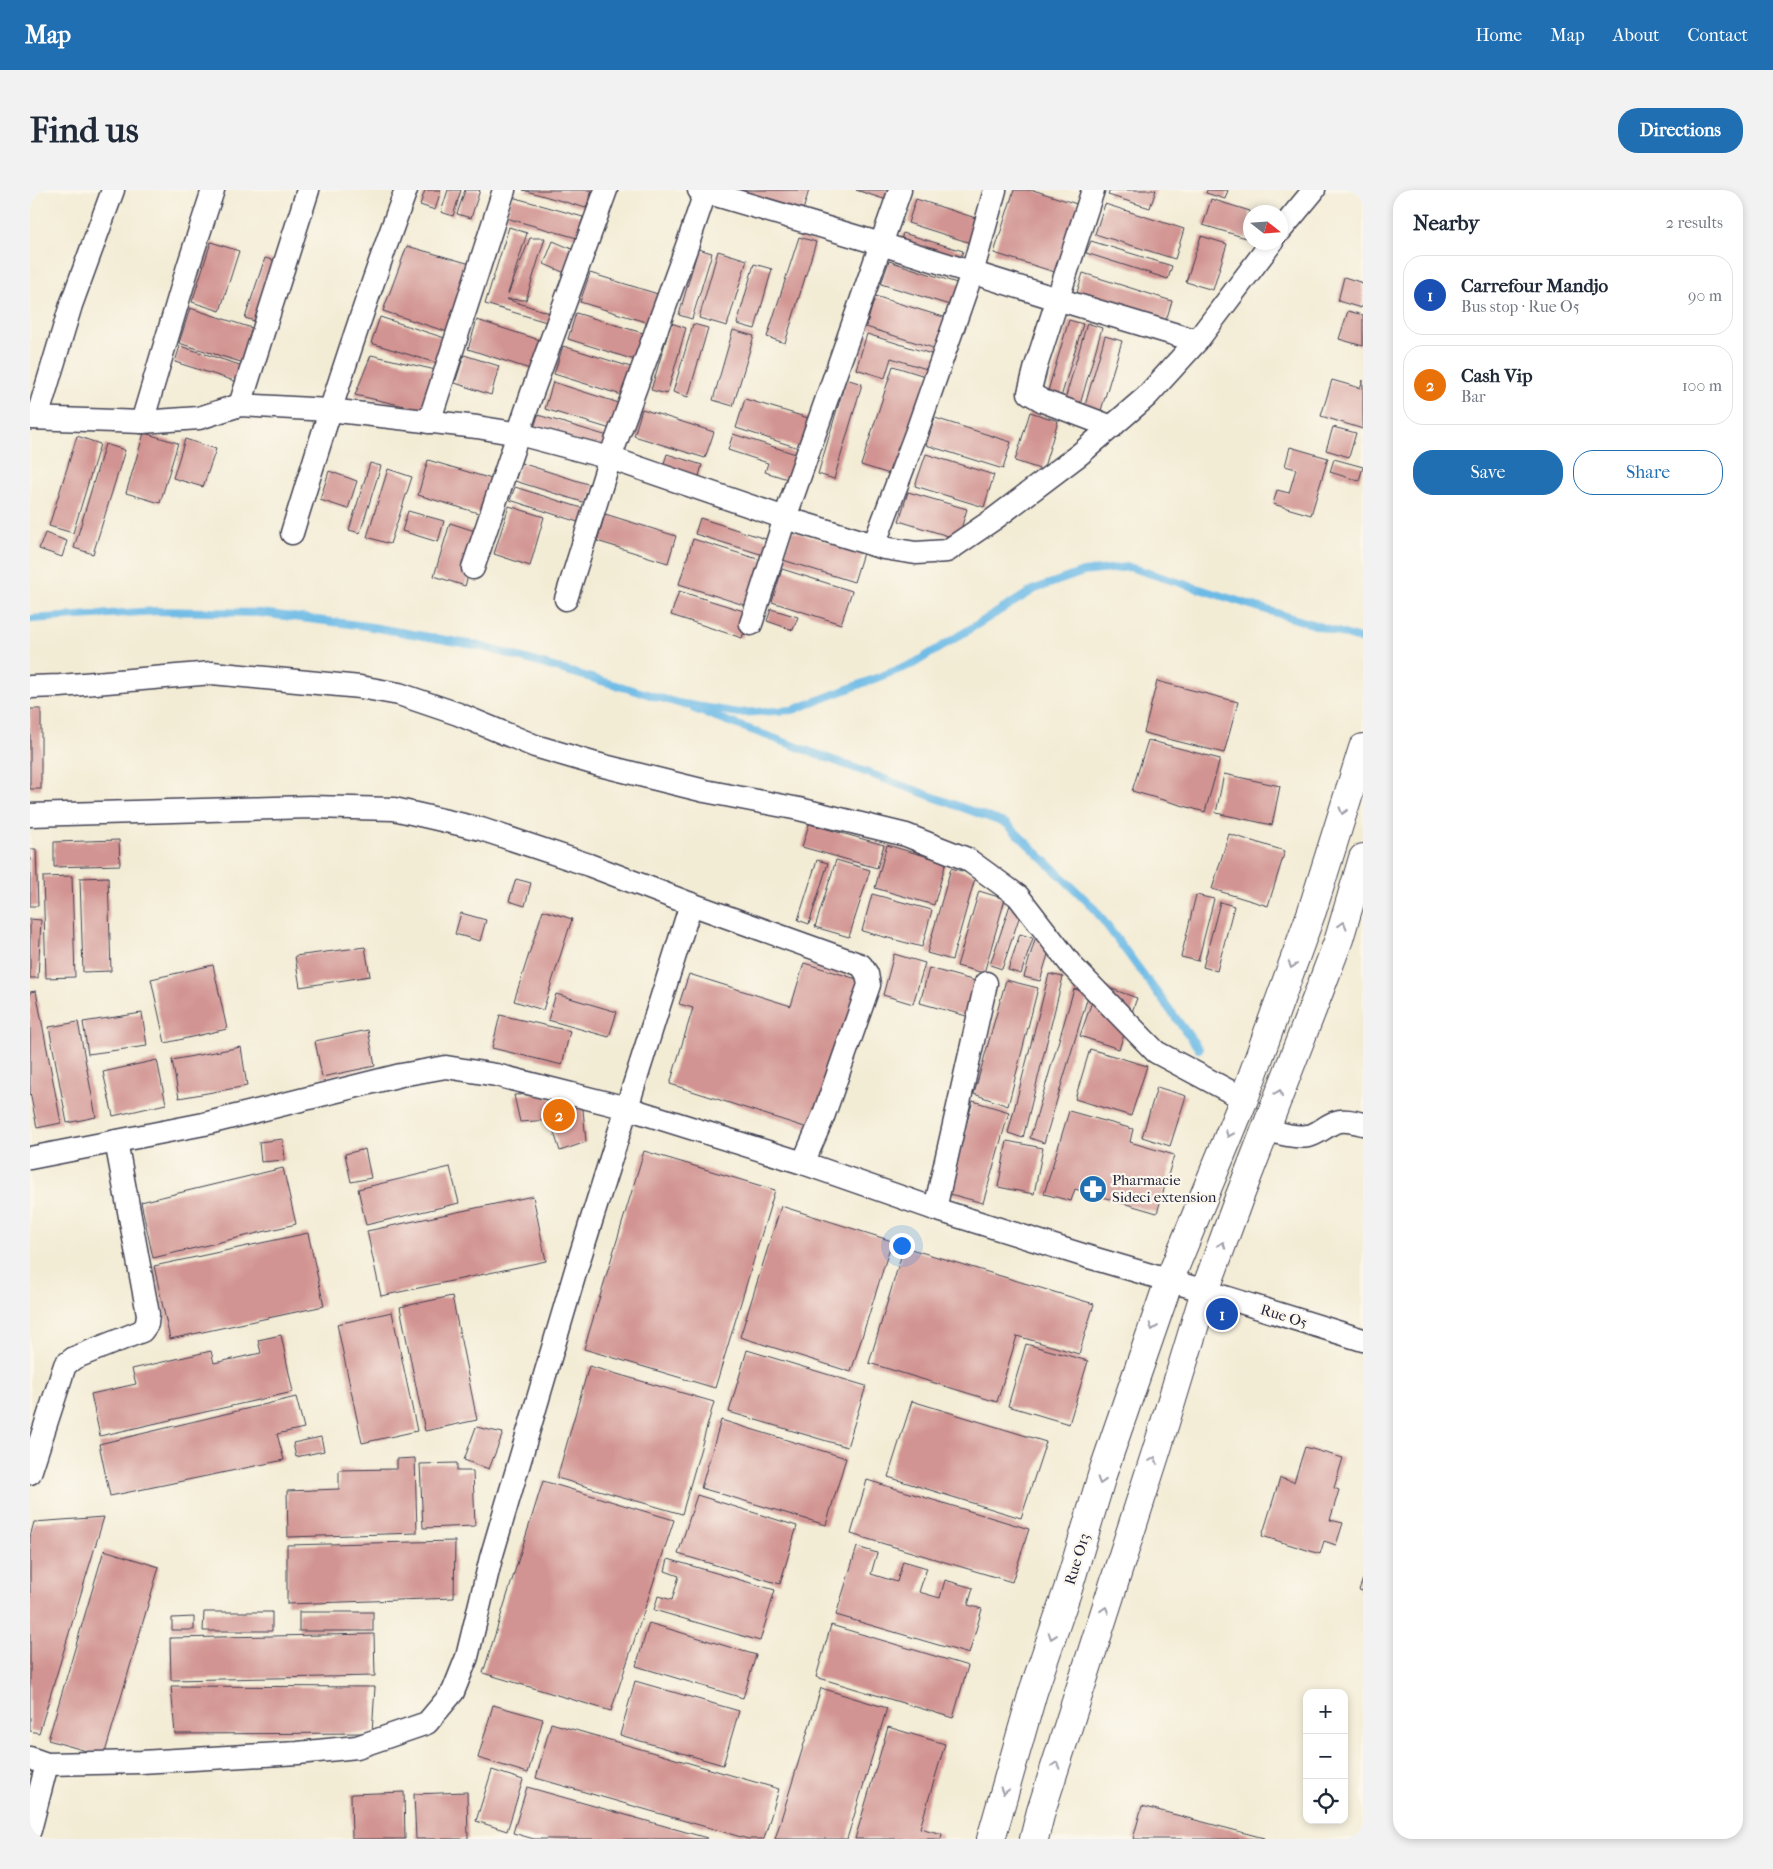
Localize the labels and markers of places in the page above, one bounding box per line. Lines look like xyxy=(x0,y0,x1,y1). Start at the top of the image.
pin: 2 xyxy=(543,1096,575,1134)
place label: Pharmacie Sideci extension xyxy=(1112,1171,1217,1206)
pharmacy icon: Pharmacie Sideci extension xyxy=(1078,1174,1108,1204)
pin: 1 xyxy=(1206,1295,1238,1333)

